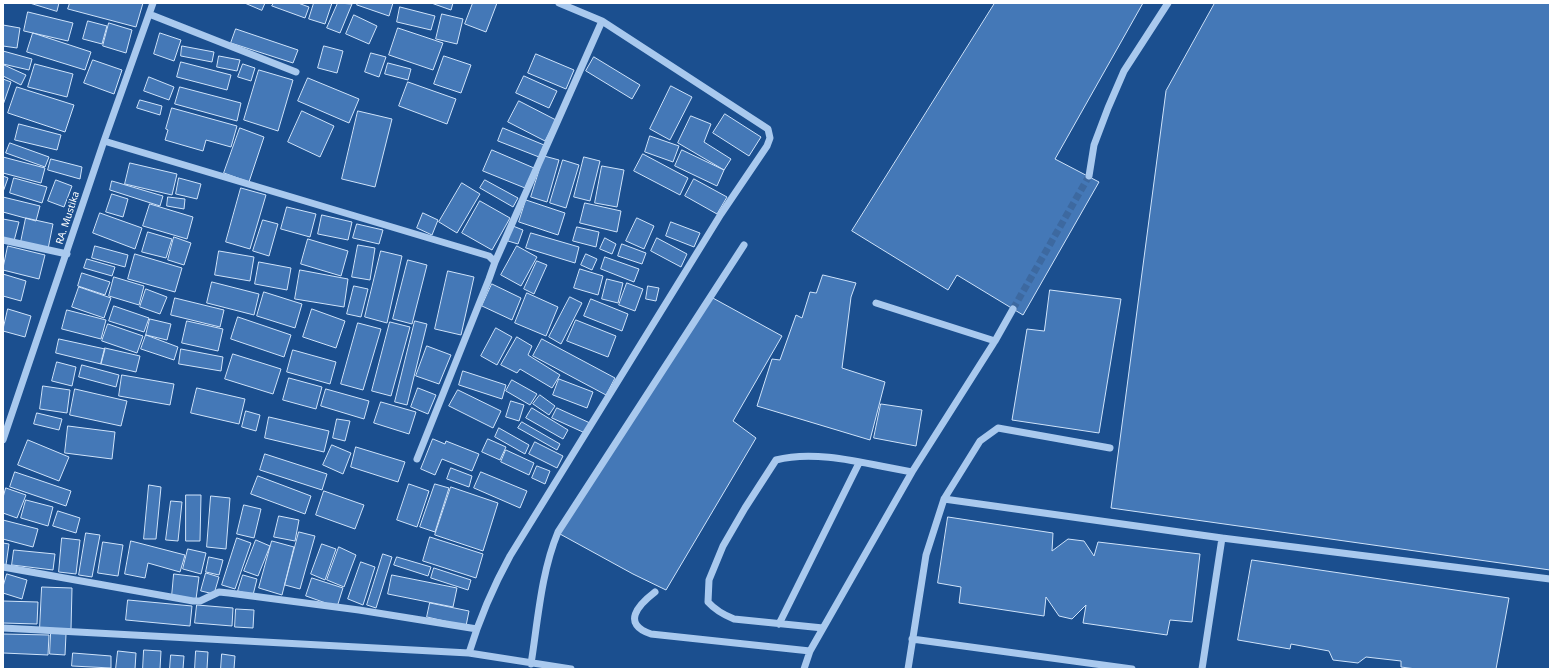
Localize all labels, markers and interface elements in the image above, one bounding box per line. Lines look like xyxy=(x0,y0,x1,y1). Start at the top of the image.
street label: RA. Mustika xyxy=(54,190,82,246)

